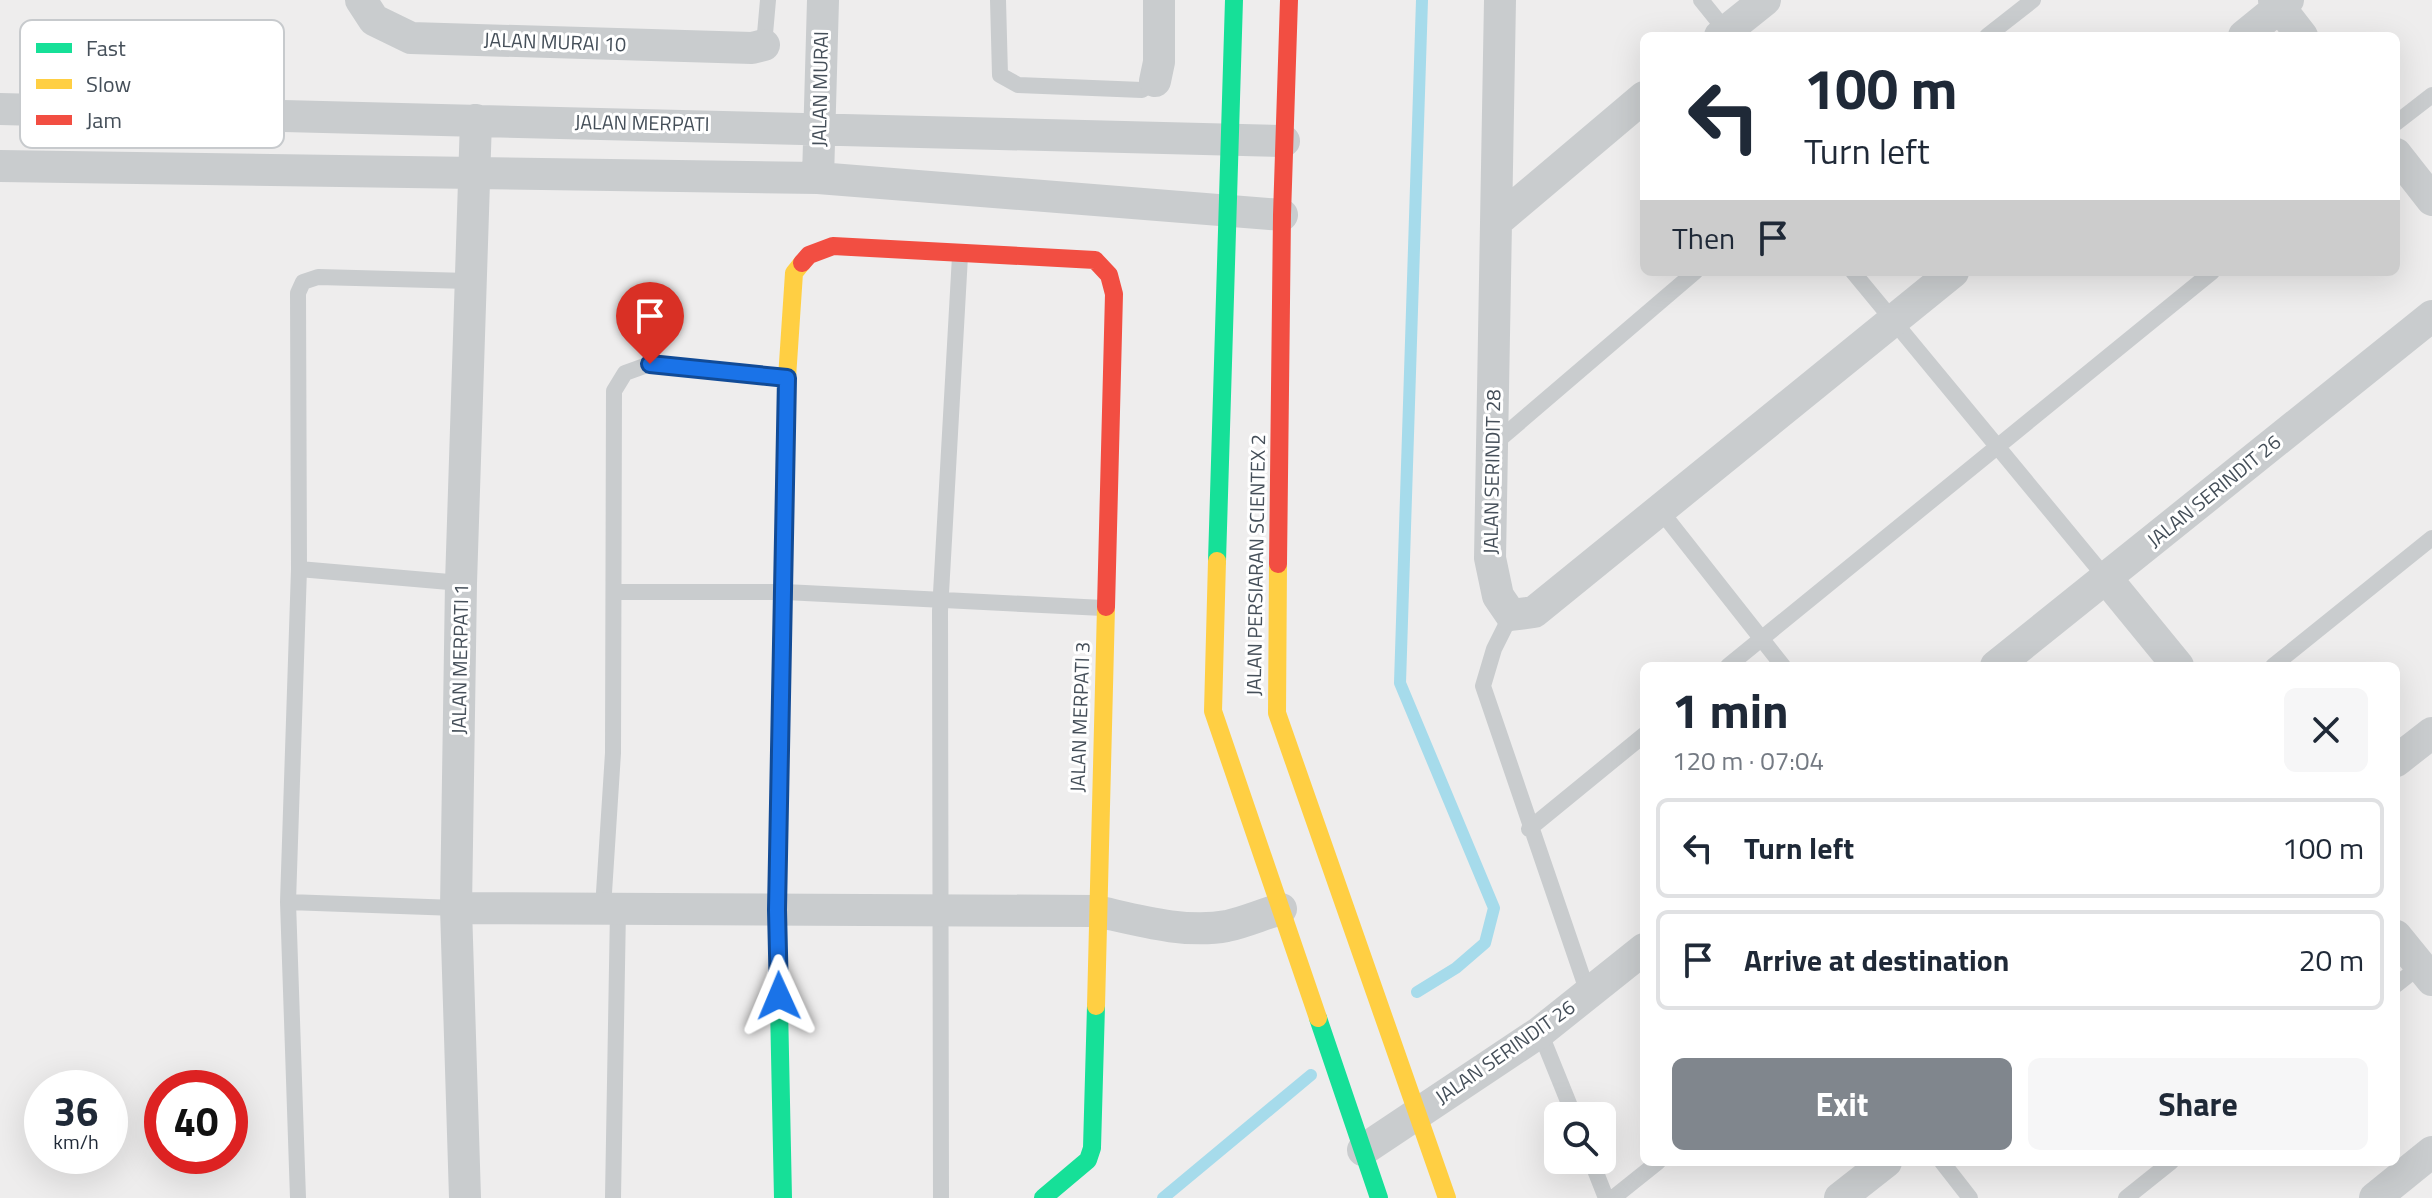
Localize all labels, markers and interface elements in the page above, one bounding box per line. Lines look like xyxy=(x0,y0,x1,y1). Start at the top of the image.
legend xyxy=(20,20,284,148)
street label: JALAN MURAI 10 xyxy=(483,24,627,59)
text: Fast xyxy=(86,31,126,65)
street label: JALAN MURAI xyxy=(803,31,836,147)
text: 100 m xyxy=(1804,46,1957,131)
icon: left xyxy=(1672,64,1776,168)
text: Slow xyxy=(86,67,132,101)
text: Jam xyxy=(86,103,122,137)
street label: JALAN MERPATI xyxy=(574,106,710,139)
text: Turn left xyxy=(1804,123,1930,178)
text: Then xyxy=(1672,215,1735,261)
icon: arrive xyxy=(1751,216,1795,260)
pin xyxy=(616,282,684,364)
icon: arrive xyxy=(628,294,672,338)
street label: JALAN SERINDIT 28 xyxy=(1475,389,1508,555)
street label: JALAN SERINDIT 26 xyxy=(2140,427,2288,555)
street label: JALAN PERSIARAN SCIENTEX 2 xyxy=(1238,434,1273,696)
street label: JALAN MERPATI 1 xyxy=(443,583,476,735)
street label: JALAN MERPATI 3 xyxy=(1061,641,1098,793)
text: 1 min xyxy=(1672,674,1789,747)
button: close xyxy=(2284,688,2368,772)
text: 120 m · 07:04 xyxy=(1672,741,1824,780)
text: Turn left xyxy=(1744,825,1854,871)
text: 100 m xyxy=(2282,825,2364,871)
icon: left xyxy=(1676,826,1720,870)
text: Arrive at destination xyxy=(1744,937,2009,983)
text: 20 m xyxy=(2299,937,2364,983)
icon: arrive xyxy=(1676,938,1720,982)
position arrow xyxy=(737,954,821,1038)
street label: JALAN SERINDIT 26 xyxy=(1428,992,1581,1112)
button: Exit xyxy=(1672,1058,2012,1150)
button: Share xyxy=(2028,1058,2368,1150)
speed limit sign: 40 xyxy=(144,1070,248,1174)
text: 36 xyxy=(54,1081,98,1142)
map controls xyxy=(1544,1102,1616,1174)
button: search xyxy=(1544,1102,1616,1174)
text: km/h xyxy=(53,1126,99,1157)

